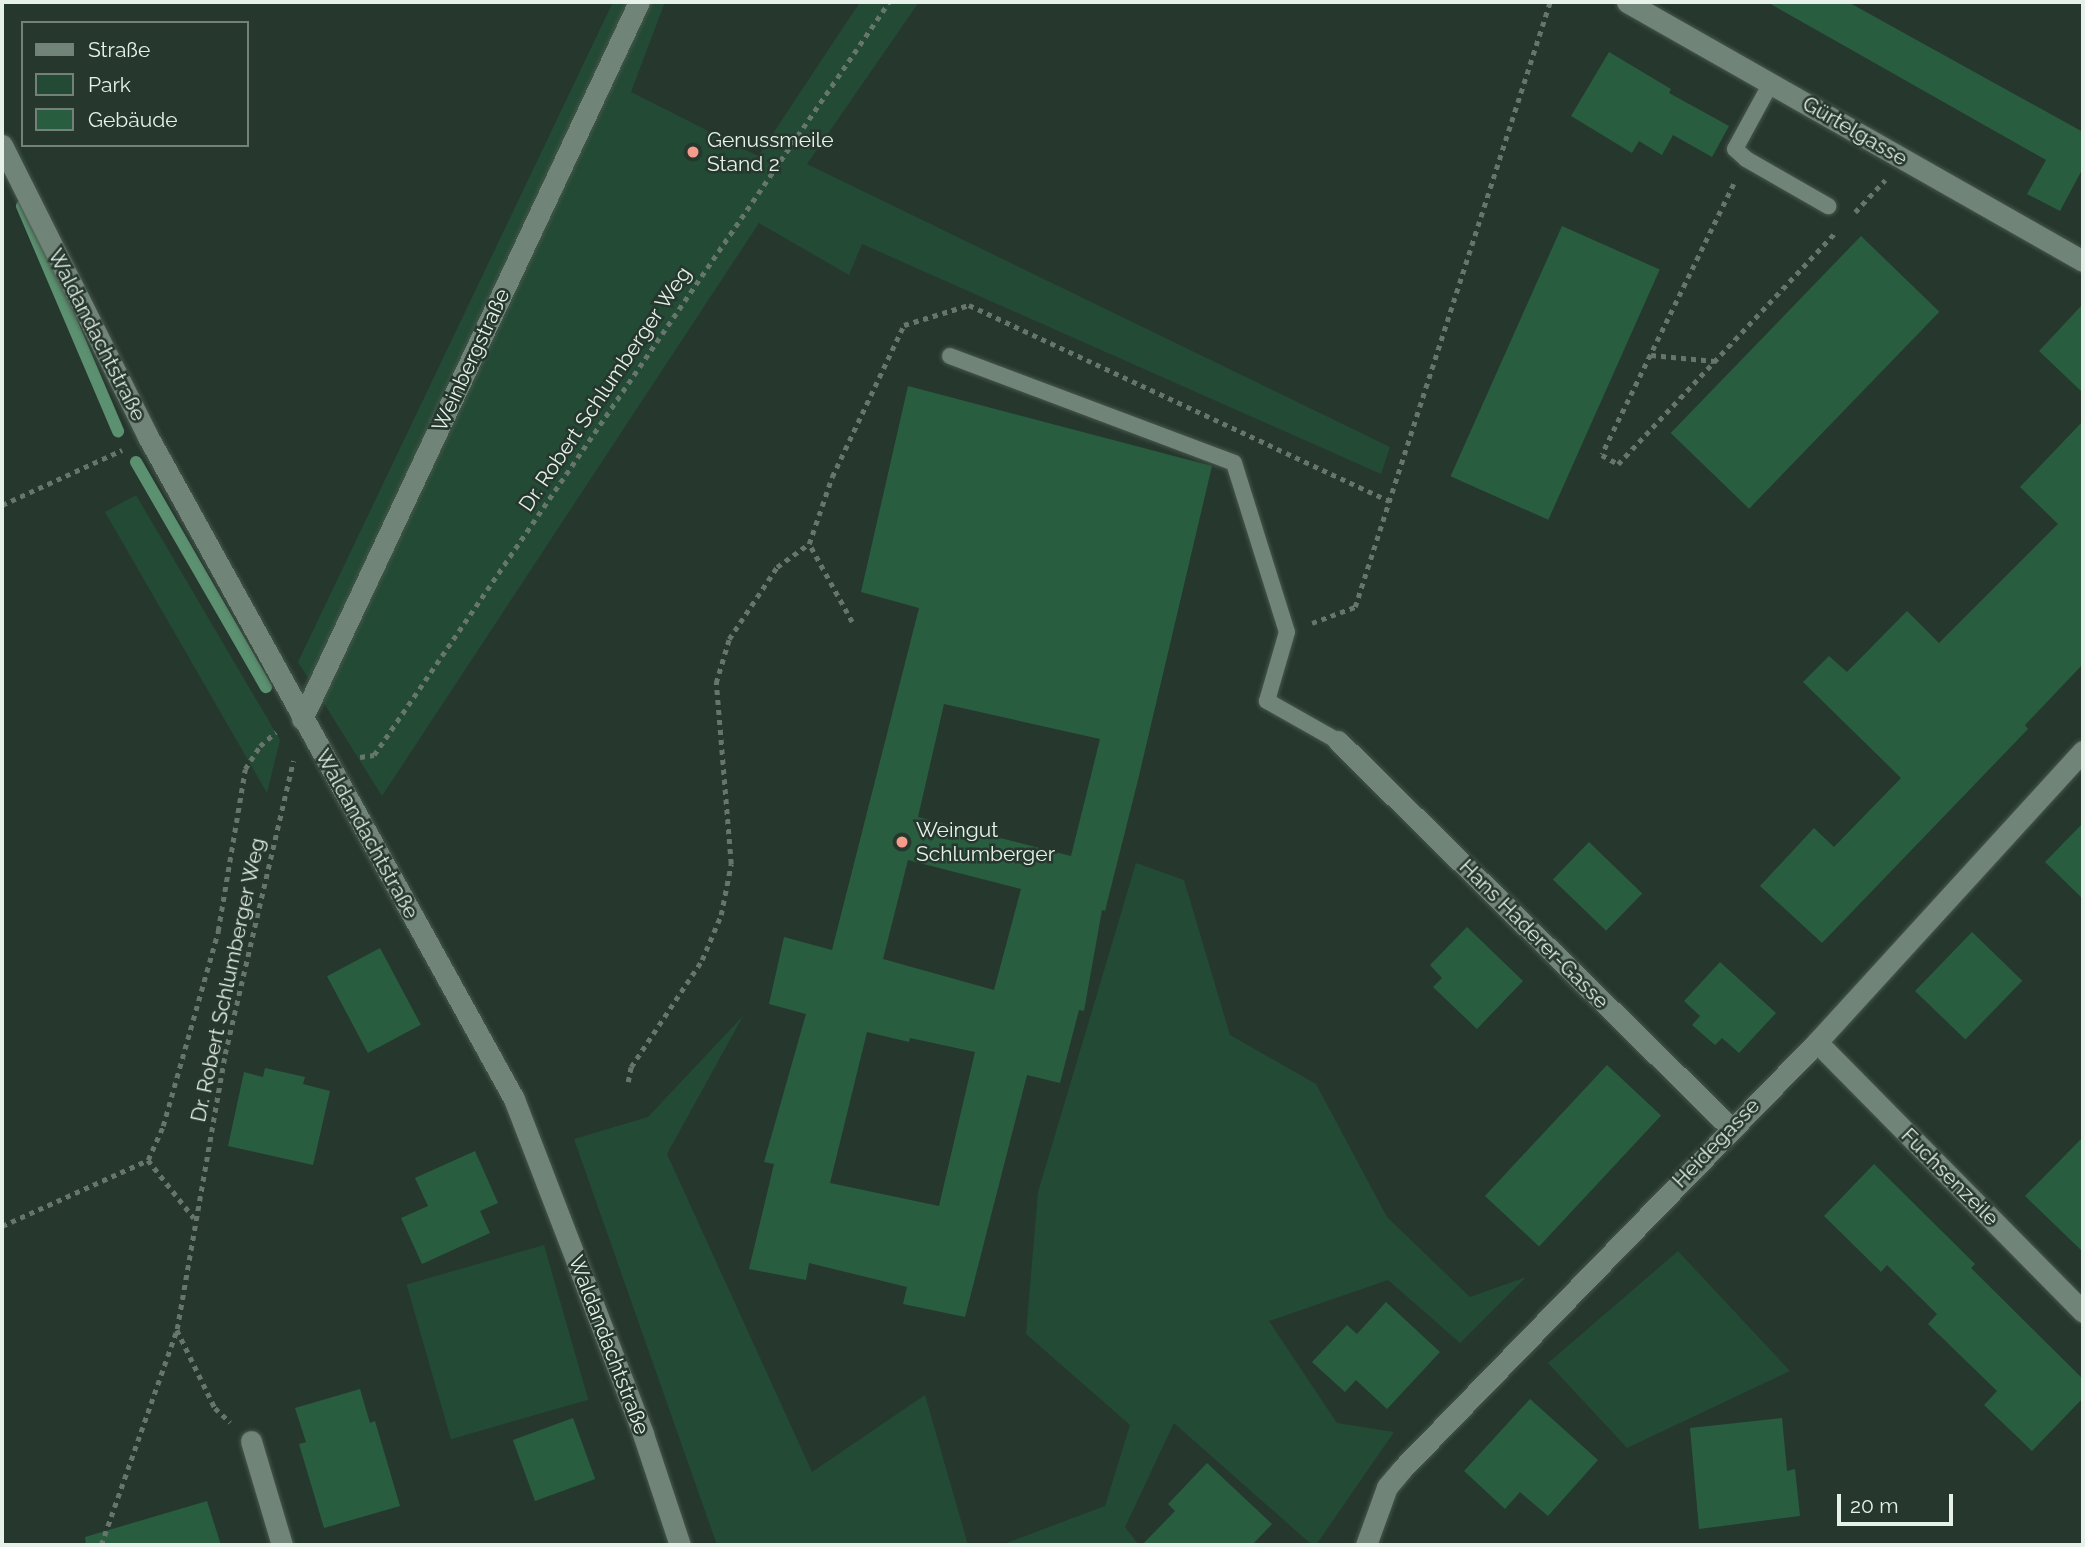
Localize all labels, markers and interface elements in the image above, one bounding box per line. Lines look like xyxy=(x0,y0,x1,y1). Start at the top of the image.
legend xyxy=(21,21,248,147)
text: Straße xyxy=(88,37,150,62)
text: Park xyxy=(88,72,131,97)
street label: Gürtelgasse xyxy=(1798,91,1912,171)
text: Gebäude xyxy=(88,107,178,132)
place label: Genussmeile Stand 2 xyxy=(707,127,834,177)
marker: Genussmeile Stand 2 xyxy=(685,144,701,160)
street label: Waldandachtstraße xyxy=(43,245,151,425)
street label: Dr. Robert Schlumberger Weg xyxy=(513,261,697,517)
street label: Weinbergstraße xyxy=(427,284,515,436)
street label: Waldandachtstraße xyxy=(310,745,424,923)
place label: Weingut Schlumberger xyxy=(916,817,1055,867)
marker: Weingut Schlumberger xyxy=(894,834,910,850)
street label: Dr. Robert Schlumberger Weg xyxy=(185,835,271,1125)
street label: Hans Haderer-Gasse xyxy=(1454,854,1614,1014)
street label: Heidegasse xyxy=(1667,1093,1765,1193)
street label: Fuchsenzeile xyxy=(1896,1123,2004,1231)
street label: Waldandachtstraße xyxy=(563,1252,655,1438)
scale bar xyxy=(1840,1480,1955,1524)
text: 20 m xyxy=(1850,1493,1898,1518)

